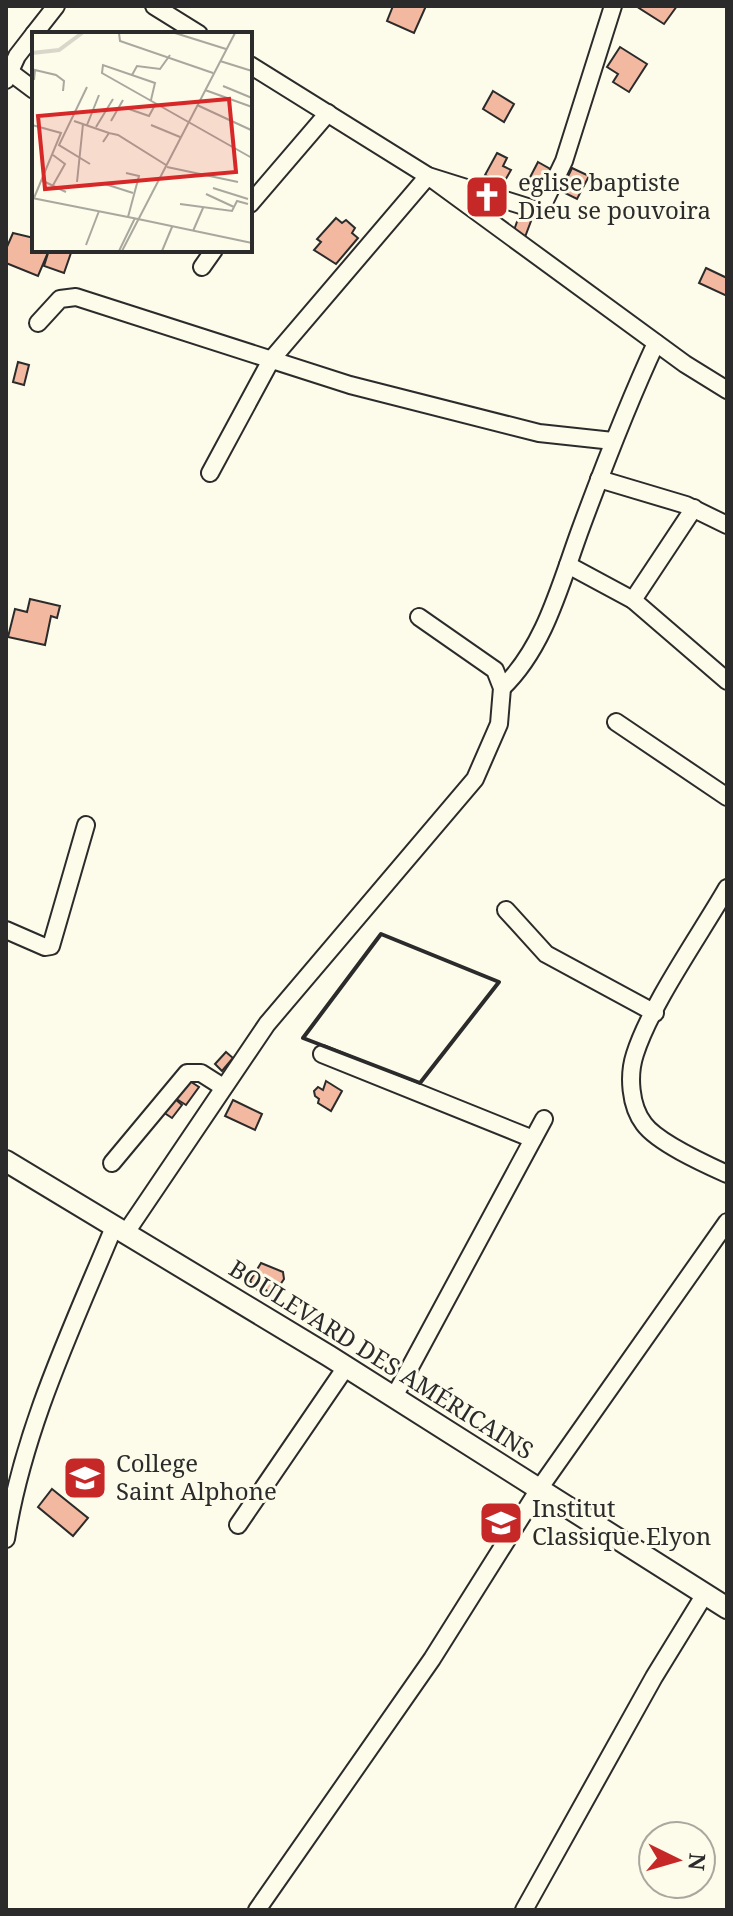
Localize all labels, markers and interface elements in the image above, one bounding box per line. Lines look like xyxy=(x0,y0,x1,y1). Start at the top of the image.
inset map xyxy=(32,32,252,252)
place label: eglise baptiste Dieu se pouvoira xyxy=(518,165,711,226)
church icon: eglise baptiste Dieu se pouvoira xyxy=(463,173,511,221)
street label: BOULEVARD DES AMÉRICAINS xyxy=(223,1251,540,1466)
place label: College Saint Alphone xyxy=(116,1446,277,1507)
school or university icon: College Saint Alphone xyxy=(61,1454,109,1502)
place label: Institut Classique Elyon xyxy=(532,1491,711,1552)
school or university icon: Institut Classique Elyon xyxy=(477,1499,525,1547)
north arrow xyxy=(637,1820,717,1900)
text: N xyxy=(682,1852,714,1872)

